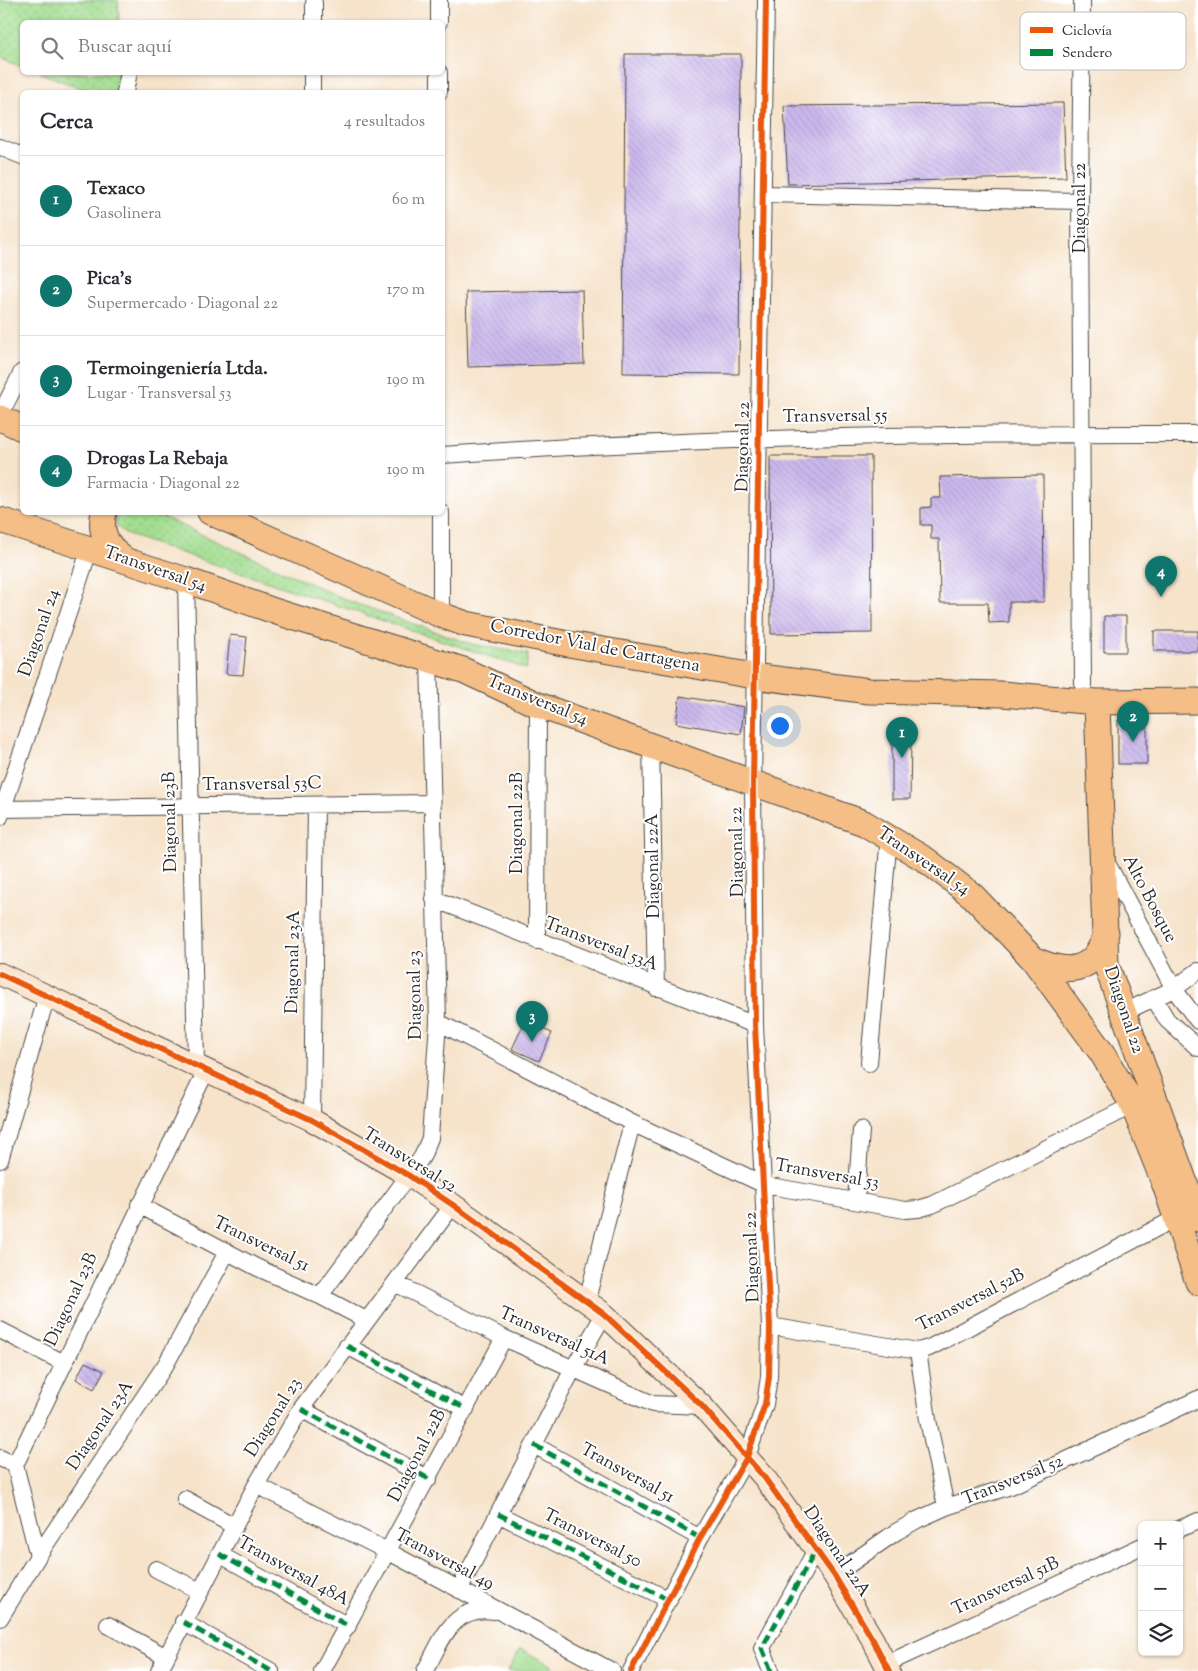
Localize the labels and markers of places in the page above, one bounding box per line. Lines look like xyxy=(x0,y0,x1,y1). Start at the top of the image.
pin: 4 xyxy=(1145,556,1177,597)
pin: 2 xyxy=(1117,701,1149,742)
pin: 1 xyxy=(886,717,918,758)
pin: 3 xyxy=(516,1001,548,1042)

